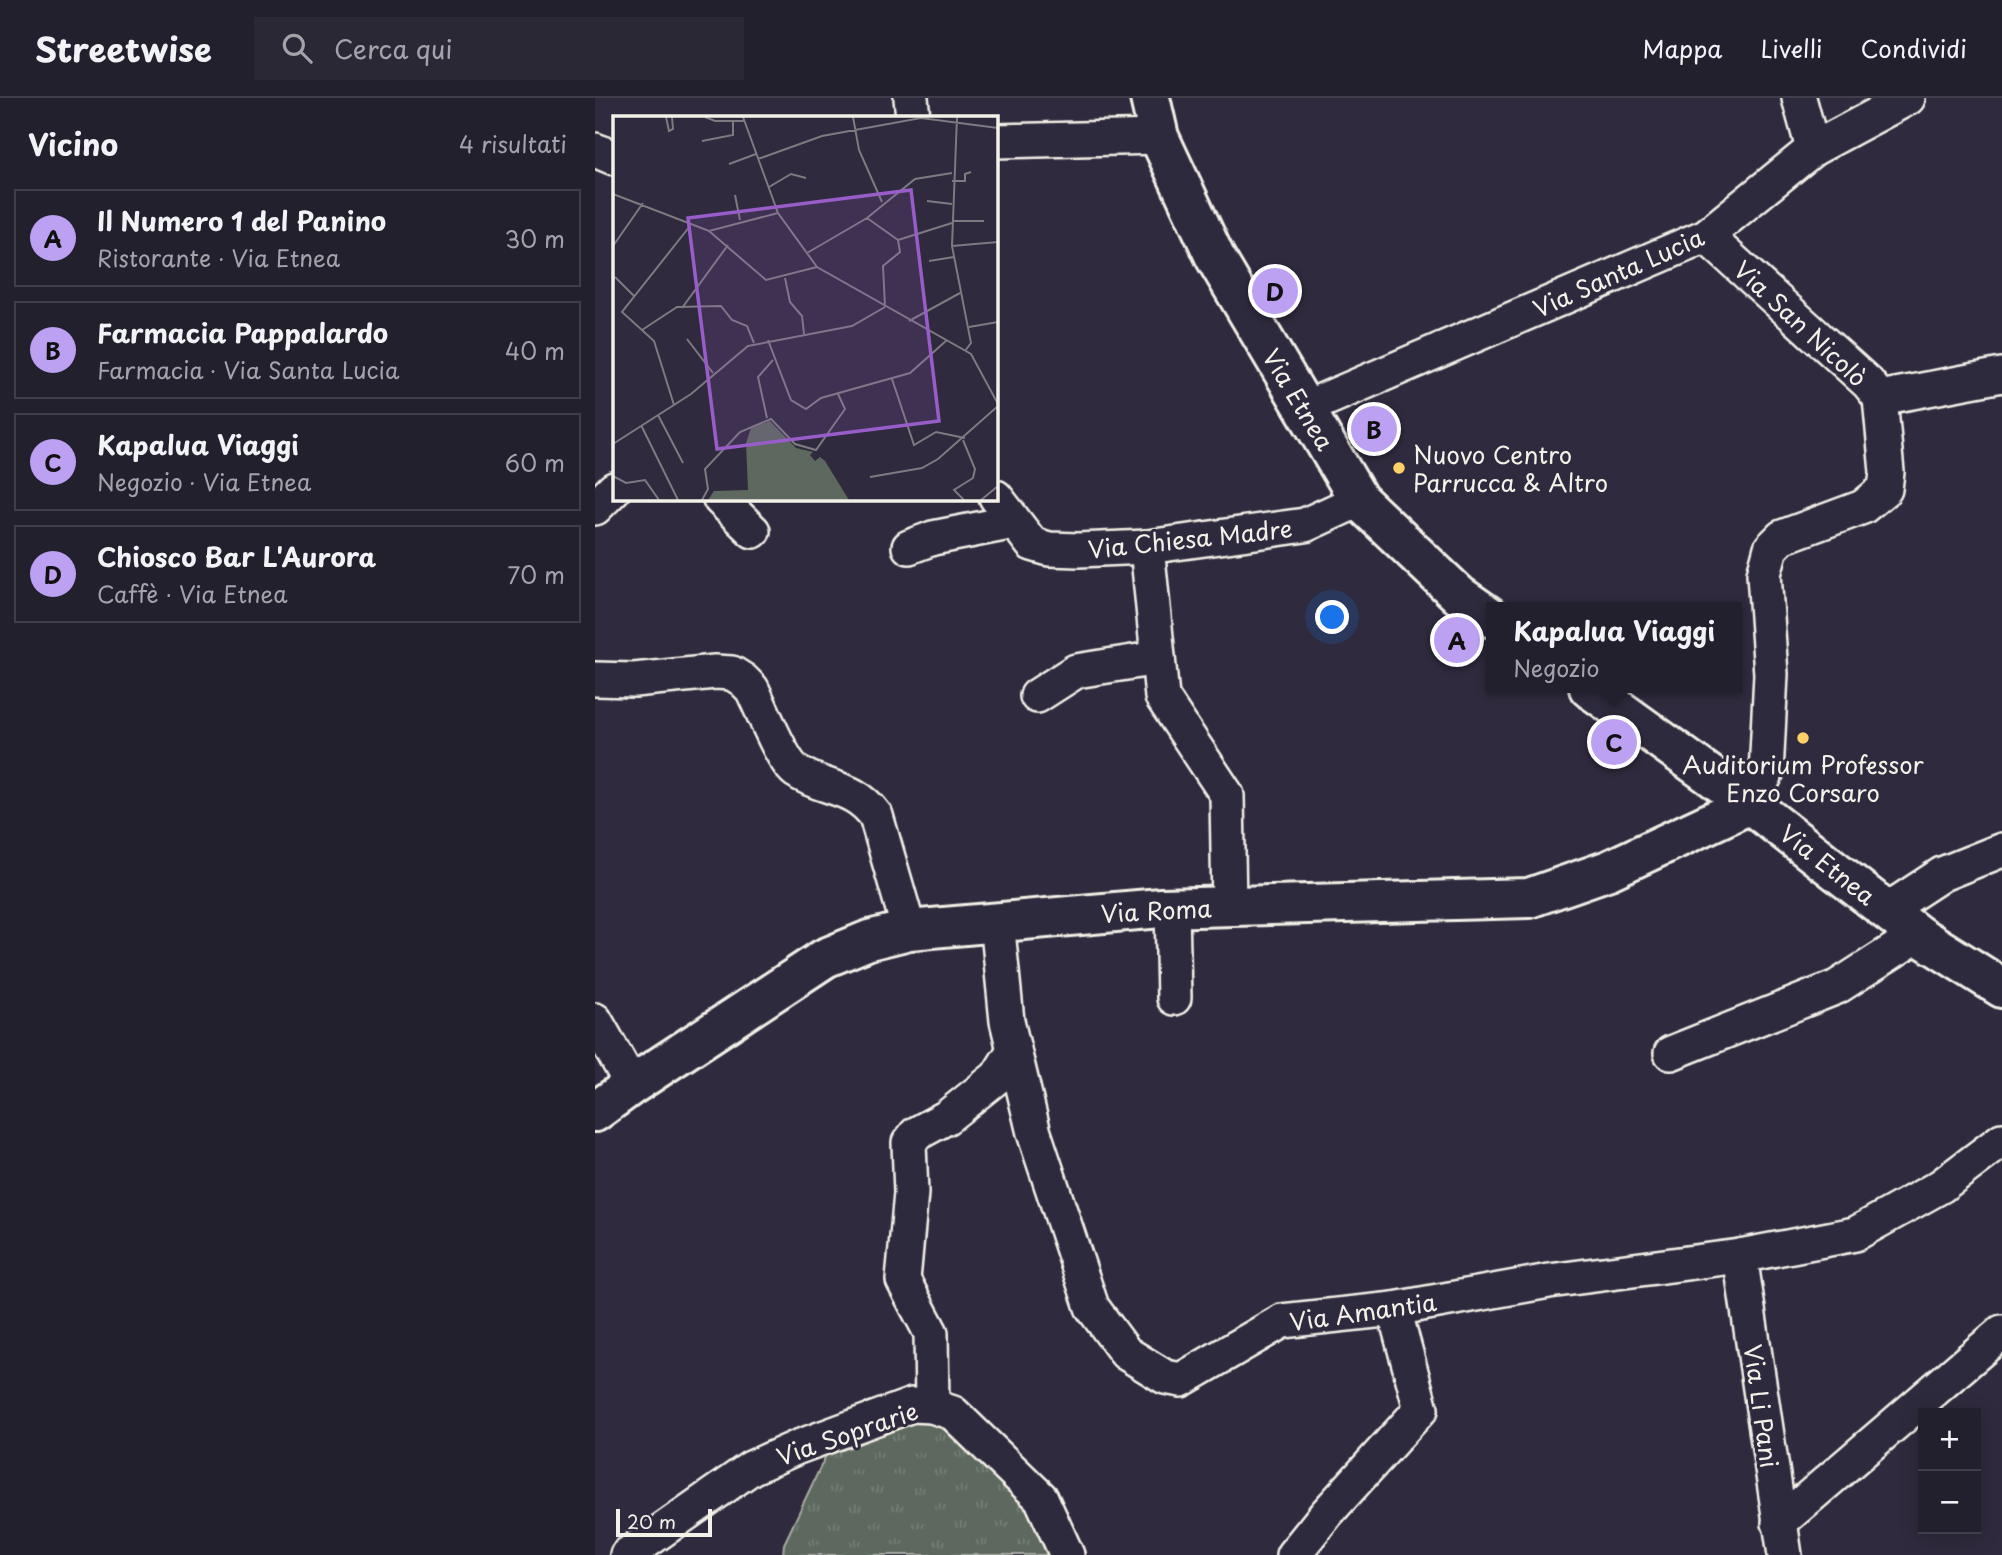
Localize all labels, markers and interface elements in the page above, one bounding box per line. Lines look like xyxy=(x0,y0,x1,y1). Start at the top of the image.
search box xyxy=(254,17,744,80)
text: Streetwise xyxy=(35,23,212,73)
icon: search xyxy=(278,29,316,67)
text: Cerca qui xyxy=(334,29,453,68)
text: Mappa xyxy=(1643,30,1722,66)
text: Livelli xyxy=(1760,30,1823,66)
text: Condividi xyxy=(1861,30,1967,66)
inset map xyxy=(613,116,997,500)
text: Vicino xyxy=(28,121,118,166)
text: 4 risultati xyxy=(459,126,567,161)
text: Il Numero 1 del Panino xyxy=(97,201,386,240)
street label: Via Santa Lucia xyxy=(1527,218,1709,326)
text: A xyxy=(44,221,62,256)
text: 30 m xyxy=(504,221,565,256)
text: Ristorante · Via Etnea xyxy=(97,240,340,275)
street label: Via San Nicolò xyxy=(1726,252,1876,394)
pin: D xyxy=(1252,265,1298,317)
text: Farmacia Pappalardo xyxy=(97,313,388,352)
text: B xyxy=(45,333,61,368)
text: 40 m xyxy=(505,333,565,368)
street label: Via Etnea xyxy=(1254,341,1344,457)
text: Farmacia · Via Santa Lucia xyxy=(97,352,400,387)
pin: B xyxy=(1351,403,1397,455)
text: Kapalua Viaggi xyxy=(97,425,299,464)
place label: Nuovo Centro Parrucca & Altro xyxy=(1413,436,1608,500)
text: C xyxy=(44,445,62,480)
text: 60 m xyxy=(505,445,565,480)
marker: Nuovo Centro Parrucca & Altro xyxy=(1391,460,1407,476)
text: Negozio · Via Etnea xyxy=(97,464,311,499)
street label: Via Chiesa Madre xyxy=(1086,509,1294,567)
text: Chiosco Bar L'Aurora xyxy=(97,537,376,576)
text: D xyxy=(44,557,62,592)
text: 70 m xyxy=(507,557,565,592)
text: Caffè · Via Etnea xyxy=(97,576,288,611)
your location xyxy=(1315,600,1349,634)
popup xyxy=(1486,602,1742,693)
text: Kapalua Viaggi xyxy=(1513,611,1715,650)
pin: A xyxy=(1434,614,1480,666)
text: Negozio xyxy=(1513,650,1599,685)
pin: C xyxy=(1591,716,1637,768)
marker: Auditorium Professor Enzo Corsaro xyxy=(1795,730,1811,746)
place label: Auditorium Professor Enzo Corsaro xyxy=(1682,746,1924,810)
street label: Via Etnea xyxy=(1772,815,1884,913)
street label: Via Roma xyxy=(1100,889,1213,931)
street label: Via Amantia xyxy=(1287,1283,1439,1339)
street label: Via Li Pani xyxy=(1736,1342,1788,1470)
street label: Via Soprarie xyxy=(771,1392,923,1474)
map controls xyxy=(1918,1408,1981,1534)
button: + xyxy=(1918,1408,1981,1471)
button: − xyxy=(1918,1471,1981,1534)
scale bar xyxy=(616,1506,712,1538)
text: 20 m xyxy=(627,1507,676,1535)

